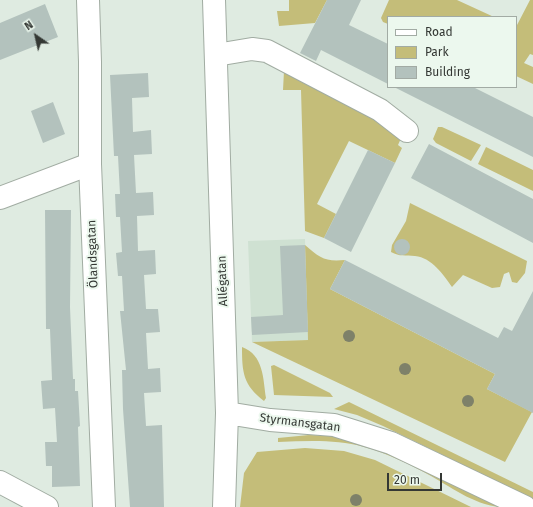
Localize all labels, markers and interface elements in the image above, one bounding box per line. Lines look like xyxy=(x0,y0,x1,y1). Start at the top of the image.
north arrow xyxy=(16,16,56,56)
legend xyxy=(387,16,517,88)
text: N xyxy=(22,18,36,33)
text: Road xyxy=(425,25,453,39)
text: Park xyxy=(425,45,449,59)
text: Building xyxy=(425,65,470,79)
street label: Ölandsgatan xyxy=(85,220,101,288)
street label: Allégatan xyxy=(215,255,231,307)
street label: Styrmansgatan xyxy=(259,411,341,435)
scale bar xyxy=(389,465,444,491)
text: 20 m xyxy=(394,473,420,487)

